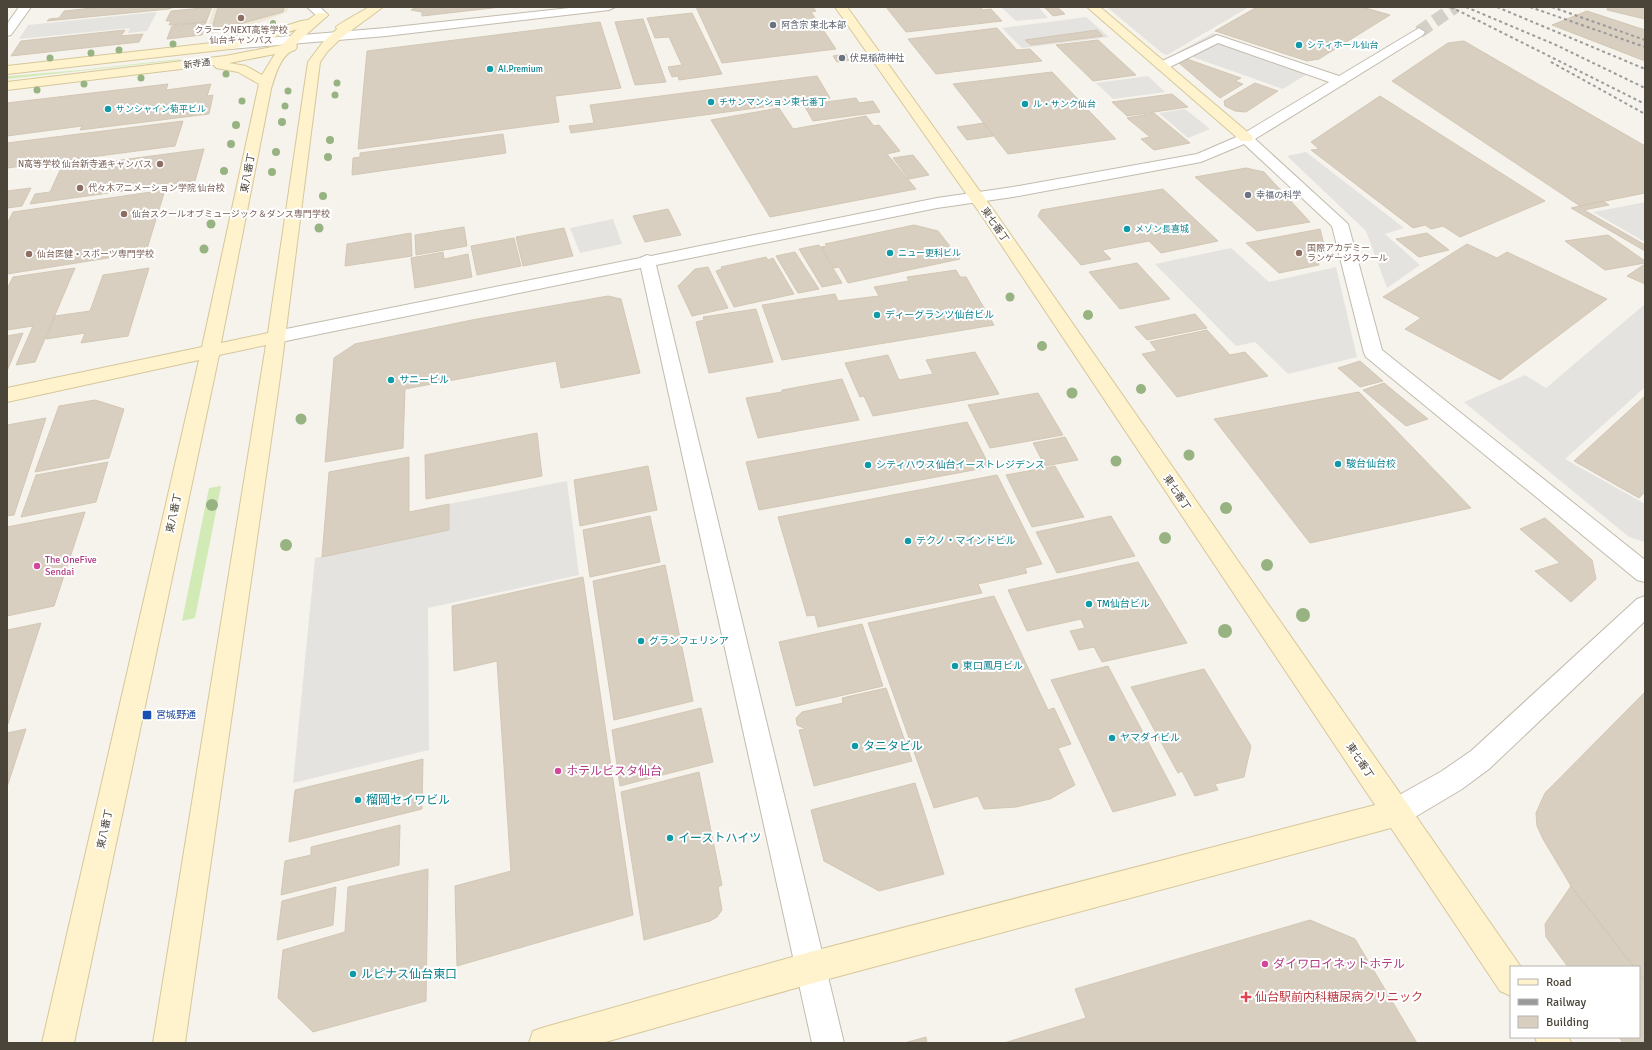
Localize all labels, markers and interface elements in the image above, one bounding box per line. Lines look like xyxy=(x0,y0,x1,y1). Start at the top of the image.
marker: クラークNEXT高等学校 仙台キャンパス xyxy=(236,13,246,23)
marker: 阿含宗 東北本部 xyxy=(768,20,778,30)
place label: 阿含宗 東北本部 xyxy=(781,20,846,31)
place label: クラークNEXT高等学校 仙台キャンパス xyxy=(195,25,287,46)
marker: シティホール仙台 xyxy=(1294,40,1304,50)
place label: シティホール仙台 xyxy=(1307,40,1378,51)
marker: 伏見稲荷神社 xyxy=(837,53,847,63)
place label: 伏見稲荷神社 xyxy=(850,53,904,64)
street label: 新寺通 xyxy=(183,57,211,71)
marker: AI.Premium xyxy=(485,64,495,74)
place label: AI.Premium xyxy=(498,64,543,75)
marker: チサンマンション東七番丁 xyxy=(706,97,716,107)
place label: チサンマンション東七番丁 xyxy=(719,97,827,108)
marker: ル・サンク仙台 xyxy=(1020,99,1030,109)
place label: ル・サンク仙台 xyxy=(1033,99,1096,110)
marker: サンシャイン菊平ビル xyxy=(103,104,113,114)
place label: サンシャイン菊平ビル xyxy=(116,104,206,115)
street label: 東八番丁 xyxy=(238,152,258,194)
place label: N高等学校 仙台新寺通キャンパス xyxy=(18,159,152,170)
marker: N高等学校 仙台新寺通キャンパス xyxy=(155,159,165,169)
place label: 代々木アニメーション学院 仙台校 xyxy=(88,182,225,194)
marker: 代々木アニメーション学院 仙台校 xyxy=(75,183,85,193)
marker: 幸福の科学 xyxy=(1243,190,1253,200)
place label: 幸福の科学 xyxy=(1256,190,1301,201)
street label: 東七番丁 xyxy=(979,205,1011,245)
marker: 仙台スクールオブミュージック＆ダンス専門学校 xyxy=(119,209,129,219)
place label: 仙台スクールオブミュージック＆ダンス専門学校 xyxy=(131,209,330,220)
marker: メゾン長喜城 xyxy=(1122,224,1132,234)
place label: メゾン長喜城 xyxy=(1135,224,1189,235)
place label: 国際アカデミー ランゲージスクール xyxy=(1307,243,1388,264)
marker: ニュー更科ビル xyxy=(885,248,895,258)
place label: ニュー更科ビル xyxy=(898,248,961,259)
marker: 国際アカデミー ランゲージスクール xyxy=(1294,248,1304,258)
marker: 仙台医健・スポーツ専門学校 xyxy=(24,249,34,259)
place label: 仙台医健・スポーツ専門学校 xyxy=(36,249,154,260)
place label: ディーグランツ仙台ビル xyxy=(885,309,994,321)
marker: ディーグランツ仙台ビル xyxy=(872,310,882,320)
place label: サニービル xyxy=(399,374,449,386)
marker: サニービル xyxy=(386,375,396,385)
place label: 駿台仙台校 xyxy=(1346,458,1396,470)
place label: シティハウス仙台イーストレジデンス xyxy=(876,459,1045,471)
marker: 駿台仙台校 xyxy=(1333,459,1343,469)
marker: シティハウス仙台イーストレジデンス xyxy=(863,460,873,470)
street label: 東七番丁 xyxy=(1161,473,1193,513)
street label: 東八番丁 xyxy=(164,492,184,534)
place label: テクノ・マインドビル xyxy=(916,535,1015,547)
marker: テクノ・マインドビル xyxy=(903,536,913,546)
place label: The OneFive Sendai xyxy=(45,554,97,578)
marker: The OneFive Sendai xyxy=(32,561,42,571)
place label: TM仙台ビル xyxy=(1097,598,1150,610)
marker: TM仙台ビル xyxy=(1084,599,1094,609)
place label: グランフェリシア xyxy=(649,635,729,647)
marker: グランフェリシア xyxy=(636,636,646,646)
place label: 東口鳳月ビル xyxy=(963,660,1023,672)
marker: 東口鳳月ビル xyxy=(950,661,960,671)
marker: 宮城野通 xyxy=(141,709,153,721)
place label: 宮城野通 xyxy=(156,709,196,721)
place label: ヤマダイビル xyxy=(1120,732,1180,744)
marker: ヤマダイビル xyxy=(1107,733,1117,743)
place label: タニタビル xyxy=(863,739,923,754)
marker: タニタビル xyxy=(850,741,860,751)
street label: 東七番丁 xyxy=(1344,741,1376,781)
place label: ホテルビスタ仙台 xyxy=(566,764,662,779)
marker: ホテルビスタ仙台 xyxy=(553,766,563,776)
place label: 榴岡セイワビル xyxy=(366,793,450,808)
marker: 榴岡セイワビル xyxy=(353,795,363,805)
street label: 東八番丁 xyxy=(95,808,115,850)
place label: イーストハイツ xyxy=(678,831,761,846)
marker: イーストハイツ xyxy=(665,833,675,843)
place label: ダイワロイネットホテル xyxy=(1273,957,1405,972)
marker: ダイワロイネットホテル xyxy=(1260,959,1270,969)
legend xyxy=(1510,966,1640,1038)
place label: ルピナス仙台東口 xyxy=(361,967,457,982)
marker: ルピナス仙台東口 xyxy=(348,969,358,979)
text: Road xyxy=(1546,975,1572,990)
place label: 仙台駅前内科糖尿病クリニック xyxy=(1255,990,1423,1005)
marker: 仙台駅前内科糖尿病クリニック xyxy=(1240,991,1252,1003)
text: Railway xyxy=(1546,995,1586,1010)
text: Building xyxy=(1546,1015,1589,1030)

